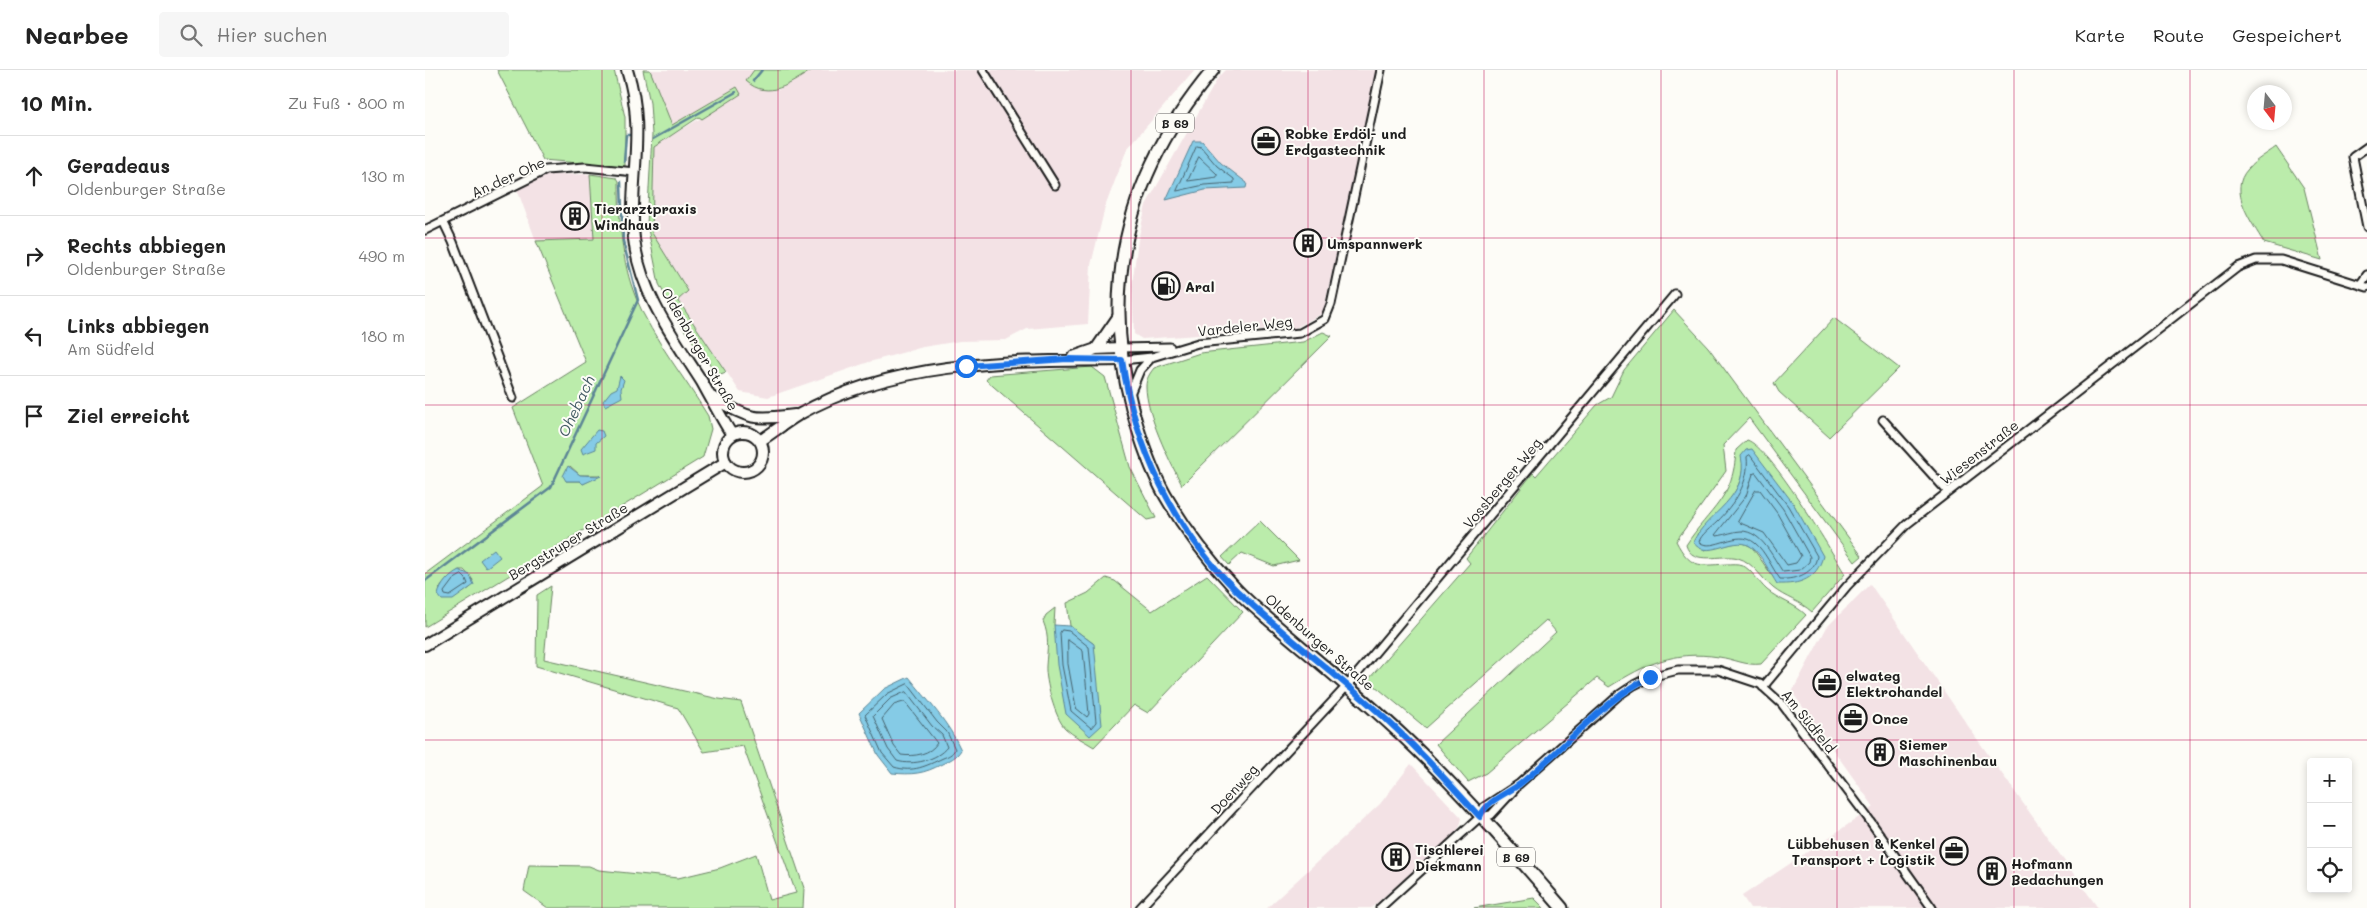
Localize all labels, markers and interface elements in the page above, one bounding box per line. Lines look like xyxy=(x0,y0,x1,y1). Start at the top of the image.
search box xyxy=(159,12,509,57)
text: Nearbee xyxy=(25,19,129,50)
icon: search xyxy=(177,21,205,49)
text: Hier suchen xyxy=(217,22,327,47)
text: Karte xyxy=(2075,23,2125,47)
text: Route xyxy=(2153,23,2204,47)
text: Gespeichert xyxy=(2232,23,2342,47)
north arrow xyxy=(2247,85,2292,130)
text: 10 Min. xyxy=(20,89,93,116)
text: Zu Fuß · 800 m xyxy=(288,92,405,113)
road number: B 69 xyxy=(1156,114,1194,132)
place label: Robke Erdöl- und Erdgastechnik xyxy=(1285,124,1406,159)
office icon: Robke Erdöl- und Erdgastechnik xyxy=(1251,126,1281,156)
street label: An der Ohe xyxy=(468,152,548,202)
text: Geradeaus xyxy=(67,153,170,178)
icon: ahead xyxy=(20,162,48,190)
text: 130 m xyxy=(361,165,405,186)
text: Oldenburger Straße xyxy=(67,178,226,199)
place label: Tierarztpraxis Windhaus xyxy=(594,199,697,234)
building icon: Tierarztpraxis Windhaus xyxy=(560,201,590,231)
building icon: Umspannwerk xyxy=(1293,228,1323,258)
text: Rechts abbiegen xyxy=(67,233,226,258)
place label: Umspannwerk xyxy=(1327,234,1422,253)
icon: right xyxy=(20,242,48,270)
text: 490 m xyxy=(358,245,405,266)
text: Oldenburger Straße xyxy=(67,258,226,279)
fuel station icon: Aral xyxy=(1151,271,1181,301)
place label: Aral xyxy=(1185,277,1214,296)
street label: Oldenburger Straße xyxy=(657,284,743,414)
street label: Vardeler Weg xyxy=(1197,312,1293,340)
text: Links abbiegen xyxy=(67,313,209,338)
icon: left xyxy=(20,322,48,350)
text: 180 m xyxy=(360,325,405,346)
text: Am Südfeld xyxy=(67,338,154,359)
route start xyxy=(955,355,978,378)
water label: Ohebach xyxy=(553,372,599,440)
icon: arrive xyxy=(20,402,48,430)
text: Ziel erreicht xyxy=(67,403,190,428)
street label: Wiesenstraße xyxy=(1936,415,2022,489)
street label: Vossberger Weg xyxy=(1458,434,1546,532)
street label: Bergstruper Straße xyxy=(505,498,631,584)
street label: Oldenburger Straße xyxy=(1261,589,1379,695)
route end xyxy=(1639,666,1662,689)
place label: elwateg Elektrohandel xyxy=(1846,666,1942,701)
office icon: elwateg Elektrohandel xyxy=(1812,668,1842,698)
street label: Am Südfeld xyxy=(1778,685,1840,757)
office icon: Once xyxy=(1838,703,1868,733)
place label: Once xyxy=(1872,709,1908,728)
place label: Siemer Maschinenbau xyxy=(1899,735,1997,770)
building icon: Siemer Maschinenbau xyxy=(1865,737,1895,767)
map controls xyxy=(2307,758,2352,893)
button: + xyxy=(2307,758,2352,803)
street label: Doenweg xyxy=(1206,760,1262,818)
button: − xyxy=(2307,803,2352,848)
place label: Lübbehusen & Kenkel Transport + Logistik xyxy=(1787,834,1935,869)
office icon: Lübbehusen & Kenkel Transport + Logistik xyxy=(1939,836,1969,866)
place label: Tischlerei Diekmann xyxy=(1415,840,1484,875)
building icon: Tischlerei Diekmann xyxy=(1381,842,1411,872)
road number: B 69 xyxy=(1497,848,1535,866)
button: locate xyxy=(2307,848,2352,893)
place label: Hofmann Bedachungen xyxy=(2011,854,2104,889)
building icon: Hofmann Bedachungen xyxy=(1977,856,2007,886)

